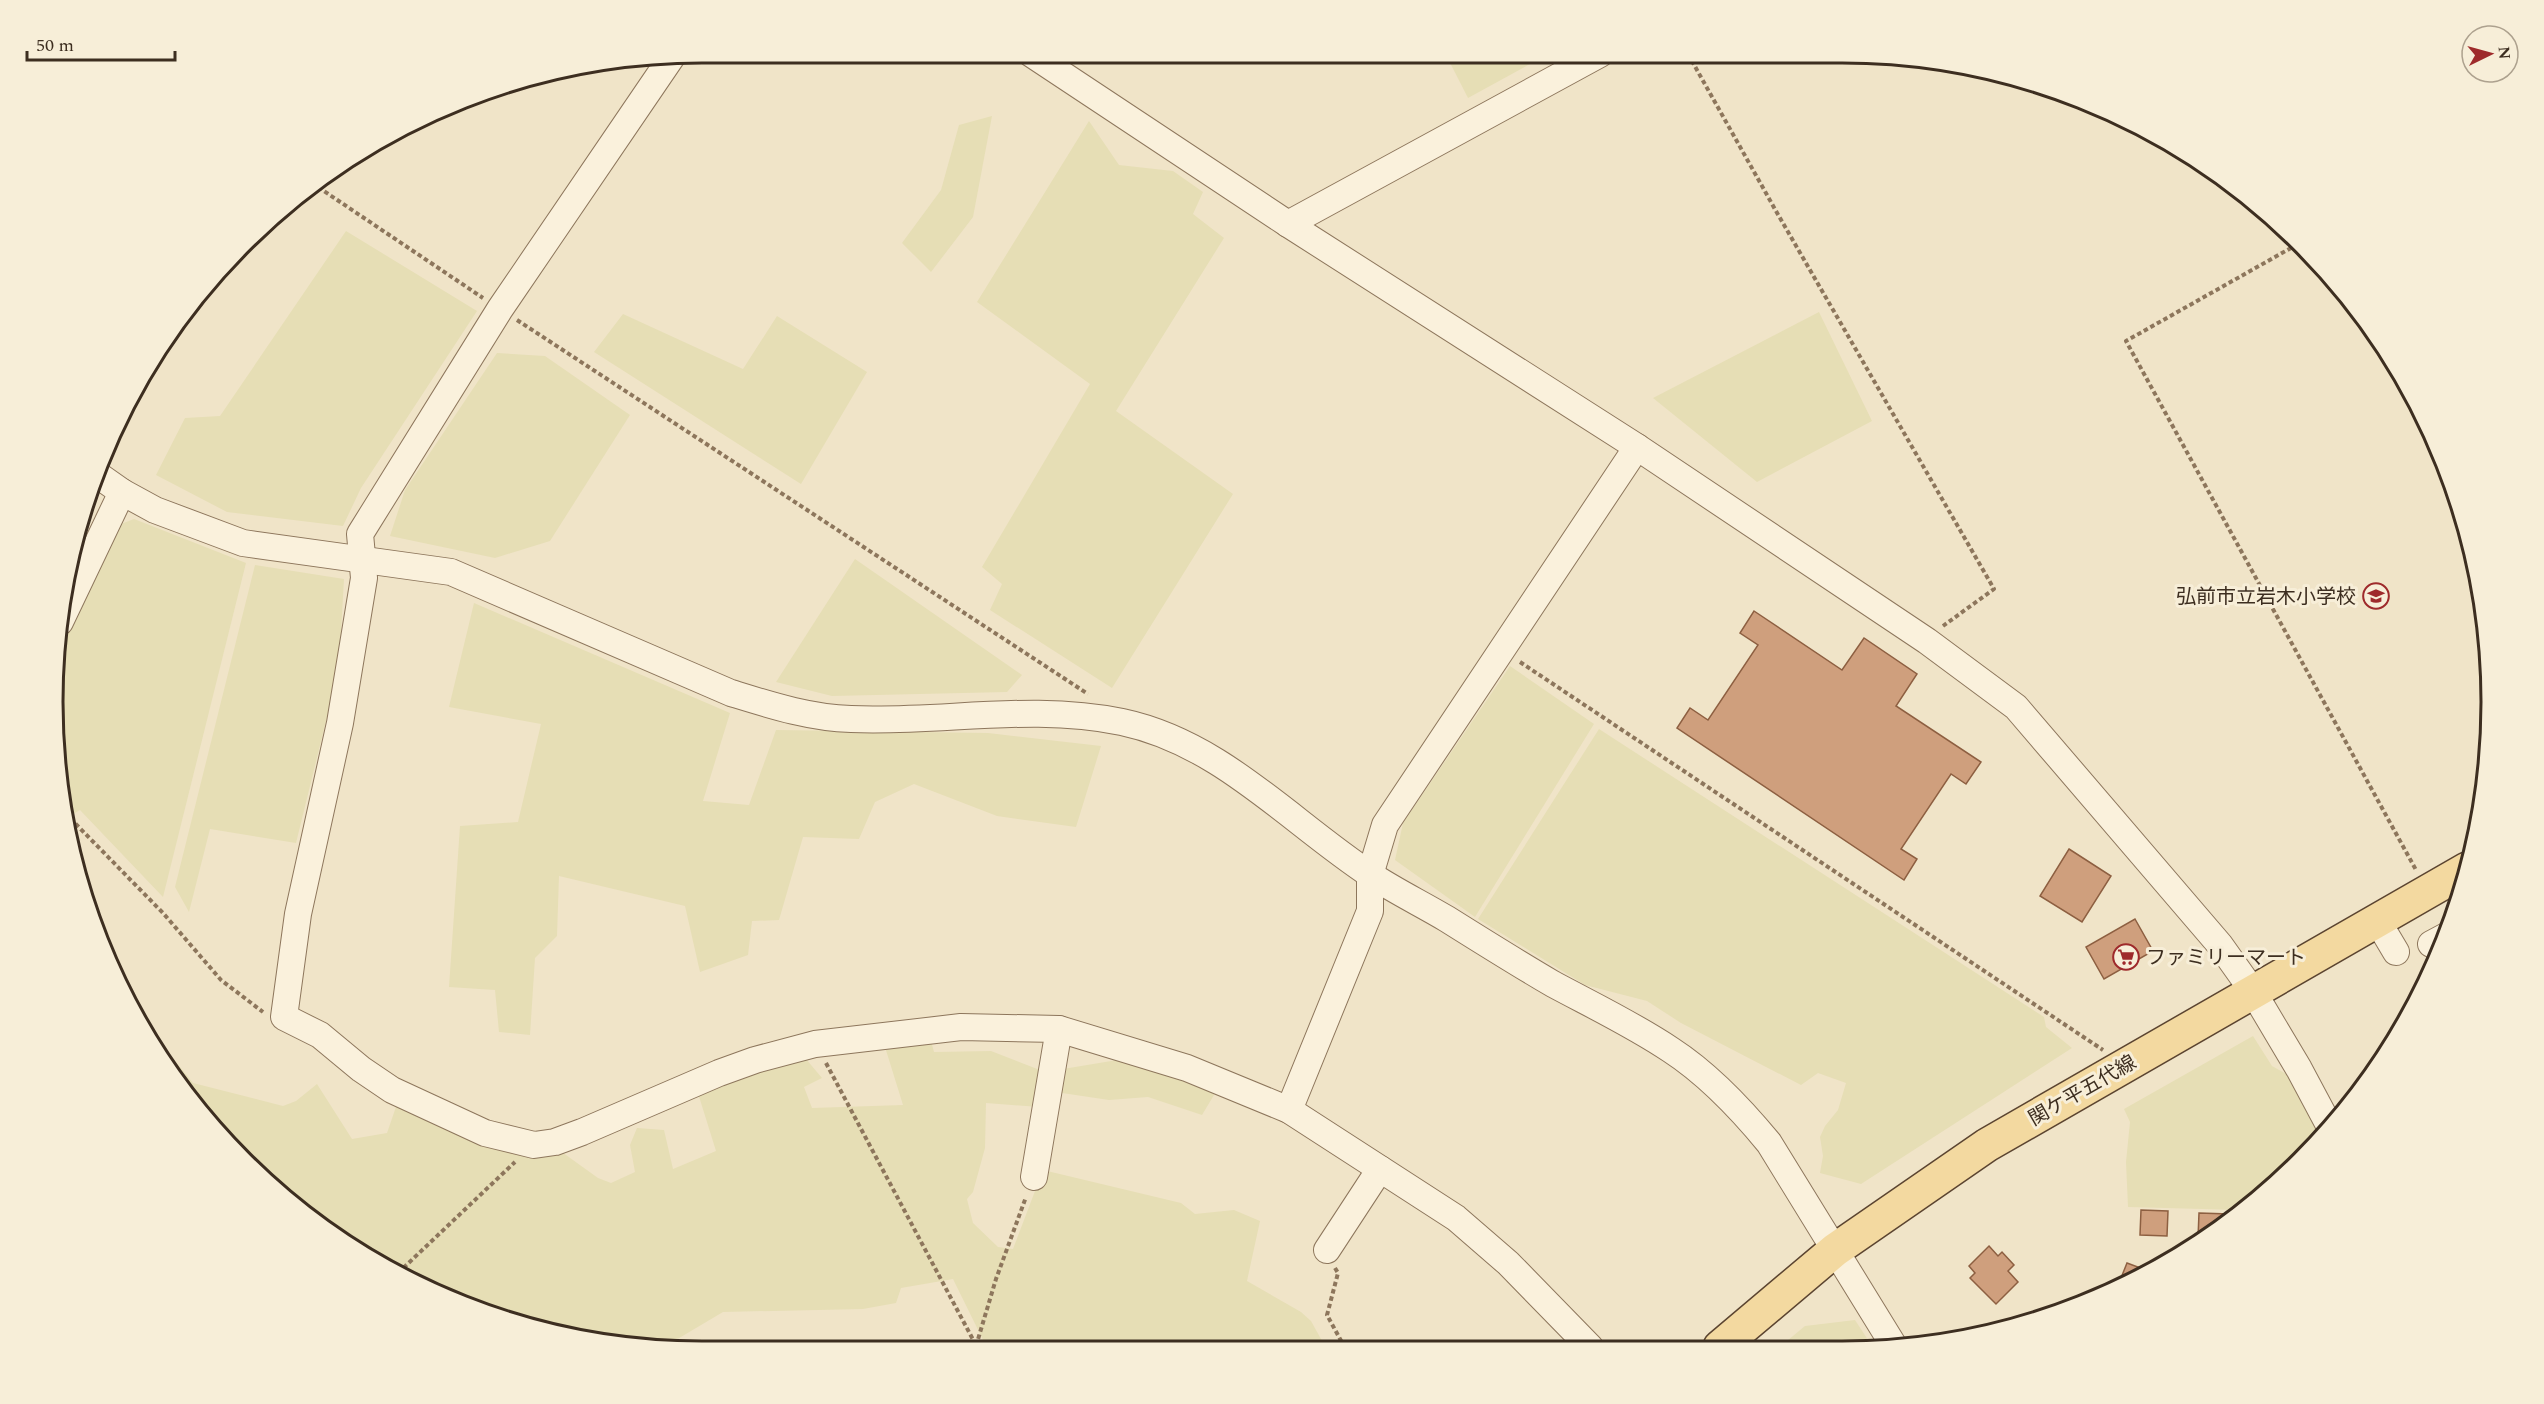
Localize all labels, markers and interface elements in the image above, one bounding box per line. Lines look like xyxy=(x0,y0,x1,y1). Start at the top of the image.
scale bar xyxy=(27,24,176,62)
north arrow xyxy=(2460,24,2520,84)
text: 50 m xyxy=(36,32,74,59)
text: N xyxy=(2491,45,2516,60)
school or university icon: 弘前市立岩木小学校 xyxy=(2361,581,2391,611)
place label: 弘前市立岩木小学校 xyxy=(2176,582,2356,612)
supermarket icon: ファミリーマート xyxy=(2111,942,2141,972)
place label: ファミリーマート xyxy=(2146,943,2306,973)
street label: 関ケ平五代線 xyxy=(2023,1048,2142,1134)

